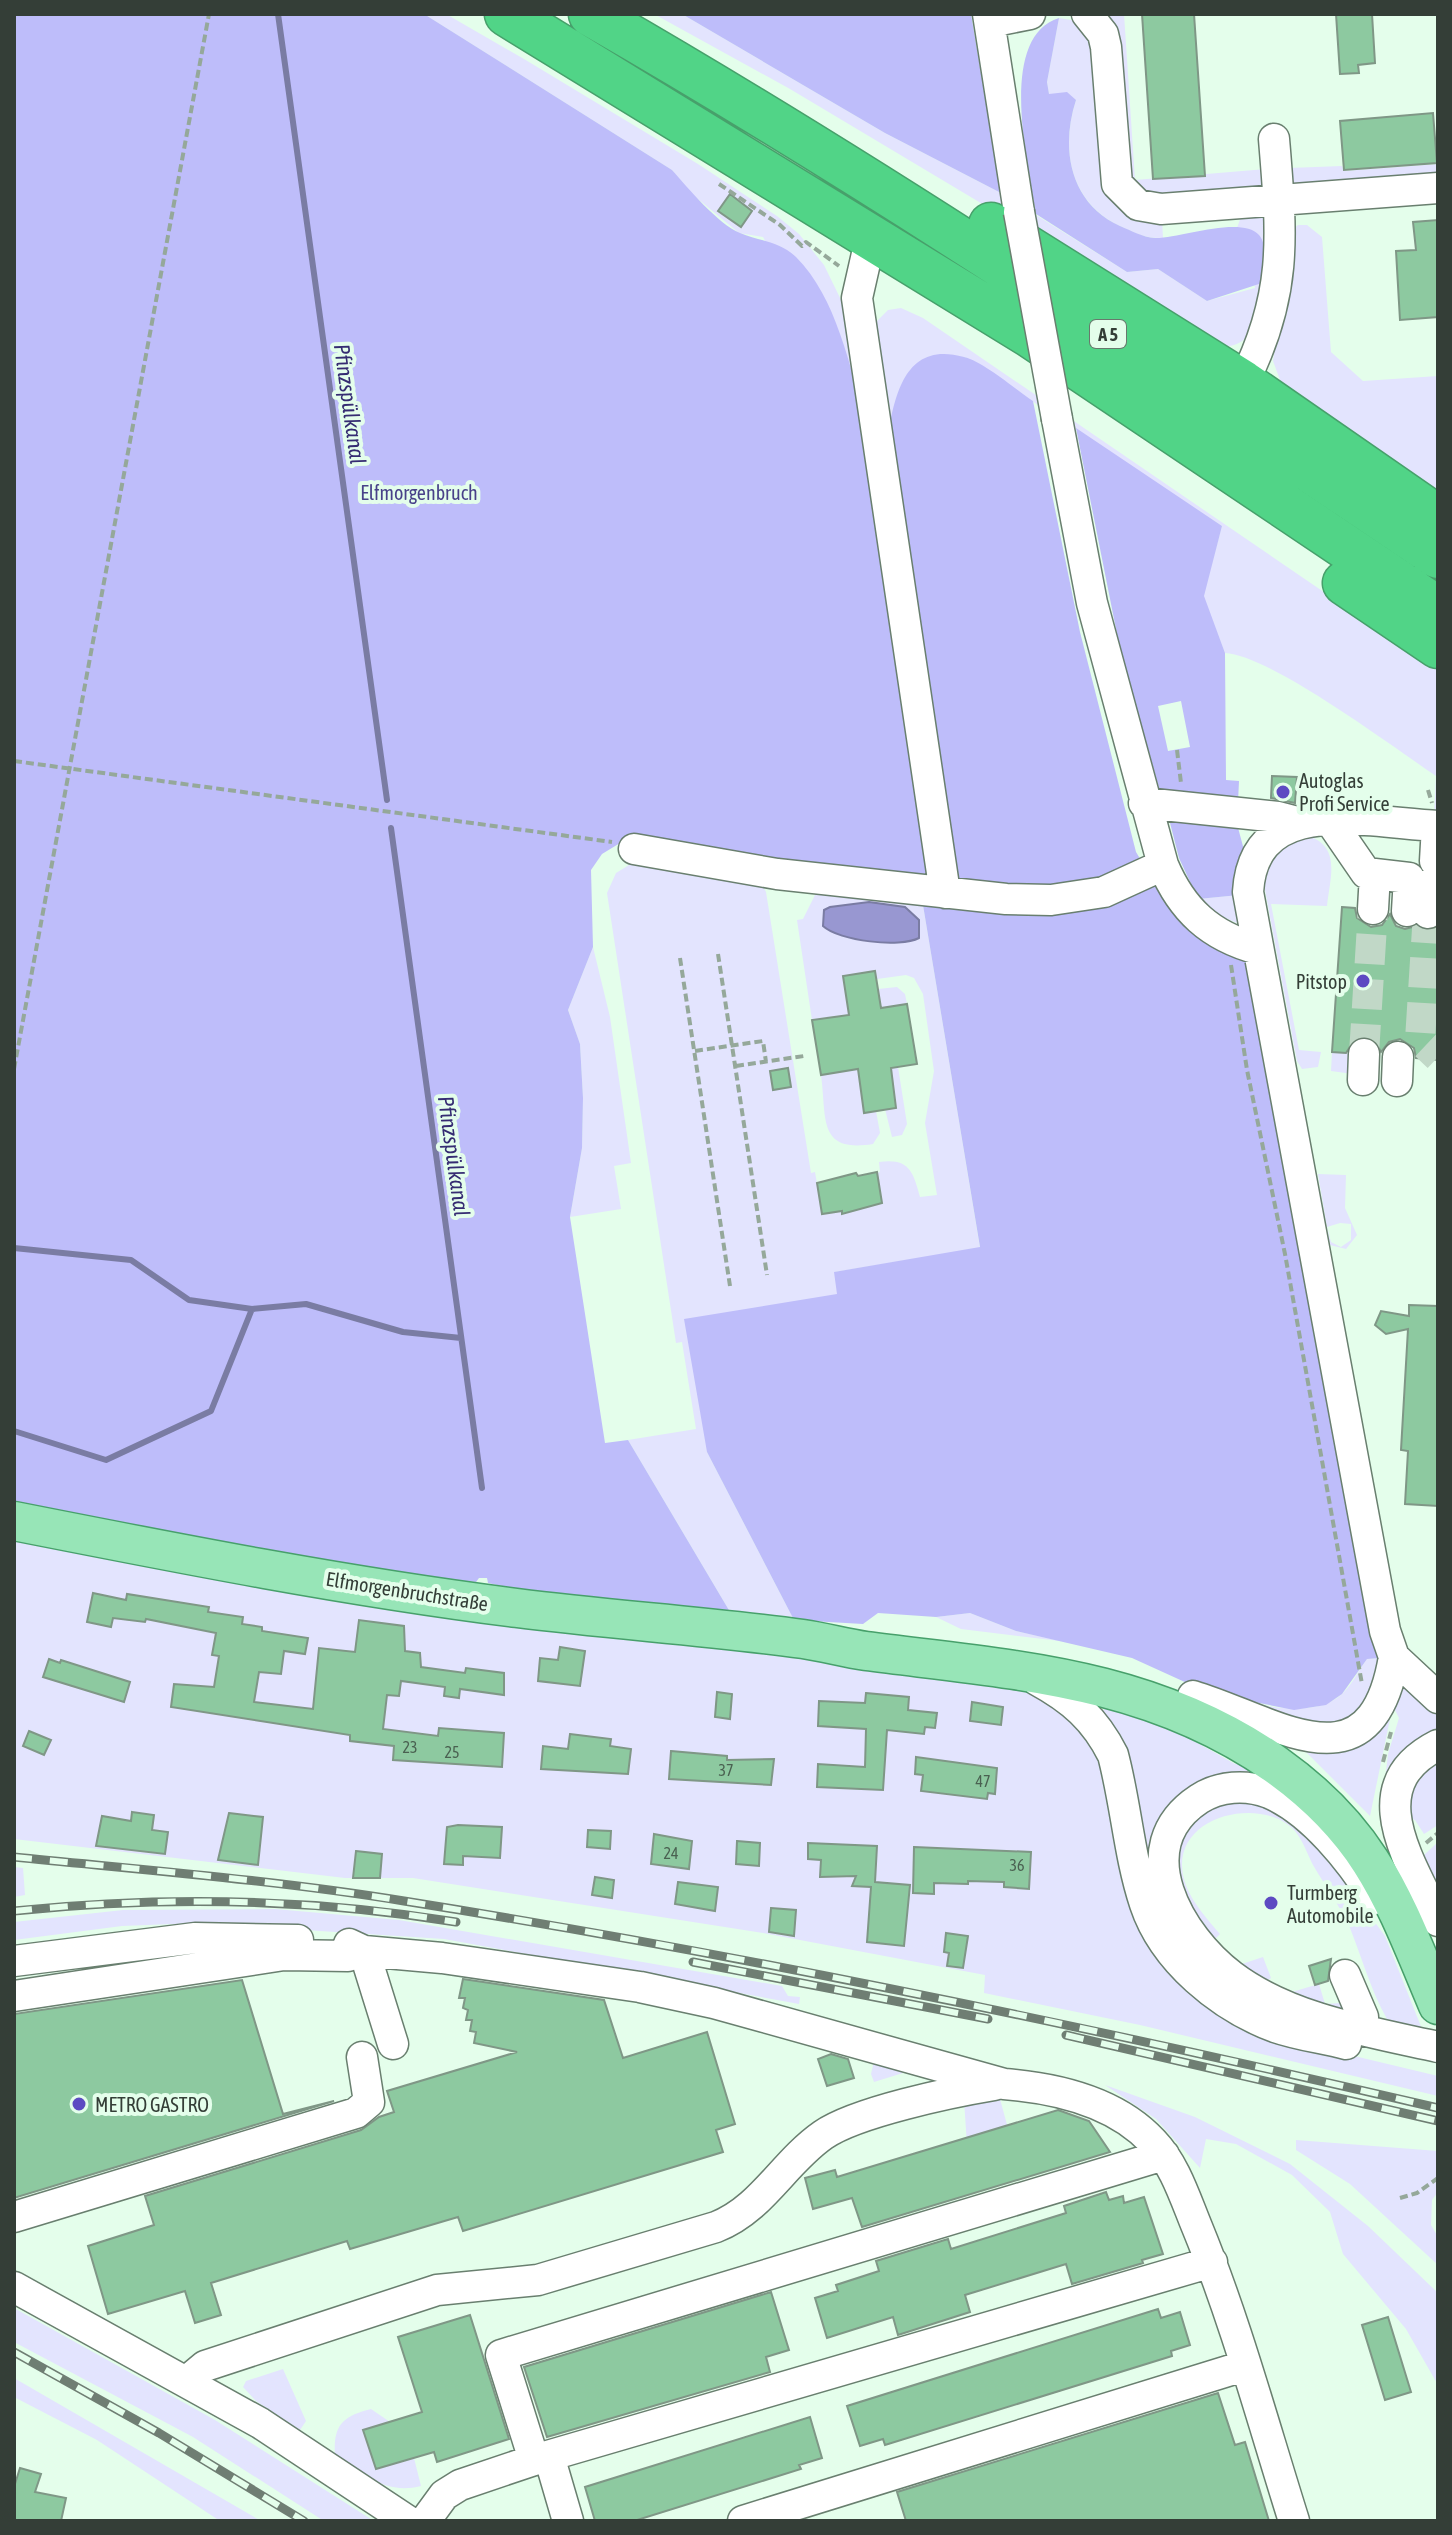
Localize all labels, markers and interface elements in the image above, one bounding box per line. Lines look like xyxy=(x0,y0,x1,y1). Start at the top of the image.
road number: A 5 xyxy=(1090,320,1126,348)
water label: Pfinzspülkanal xyxy=(329,342,371,466)
park label: Elfmorgenbruch xyxy=(360,481,478,504)
place label: Autoglas Profi Service xyxy=(1299,769,1390,815)
marker: Autoglas Profi Service xyxy=(1274,783,1292,801)
place label: Pitstop xyxy=(1296,970,1347,993)
marker: Pitstop xyxy=(1354,972,1372,990)
water label: Pfinzspülkanal xyxy=(433,1094,475,1218)
street label: Elfmorgenbruchstraße xyxy=(324,1567,490,1615)
house number: 23 xyxy=(402,1738,418,1756)
house number: 25 xyxy=(444,1743,460,1761)
house number: 37 xyxy=(718,1761,734,1779)
house number: 47 xyxy=(975,1772,991,1790)
house number: 24 xyxy=(663,1844,679,1862)
house number: 36 xyxy=(1009,1856,1025,1874)
place label: Turmberg Automobile xyxy=(1287,1881,1373,1927)
marker: Turmberg Automobile xyxy=(1262,1894,1280,1912)
place label: METRO GASTRO xyxy=(95,2093,209,2116)
marker: METRO GASTRO xyxy=(70,2095,88,2113)

